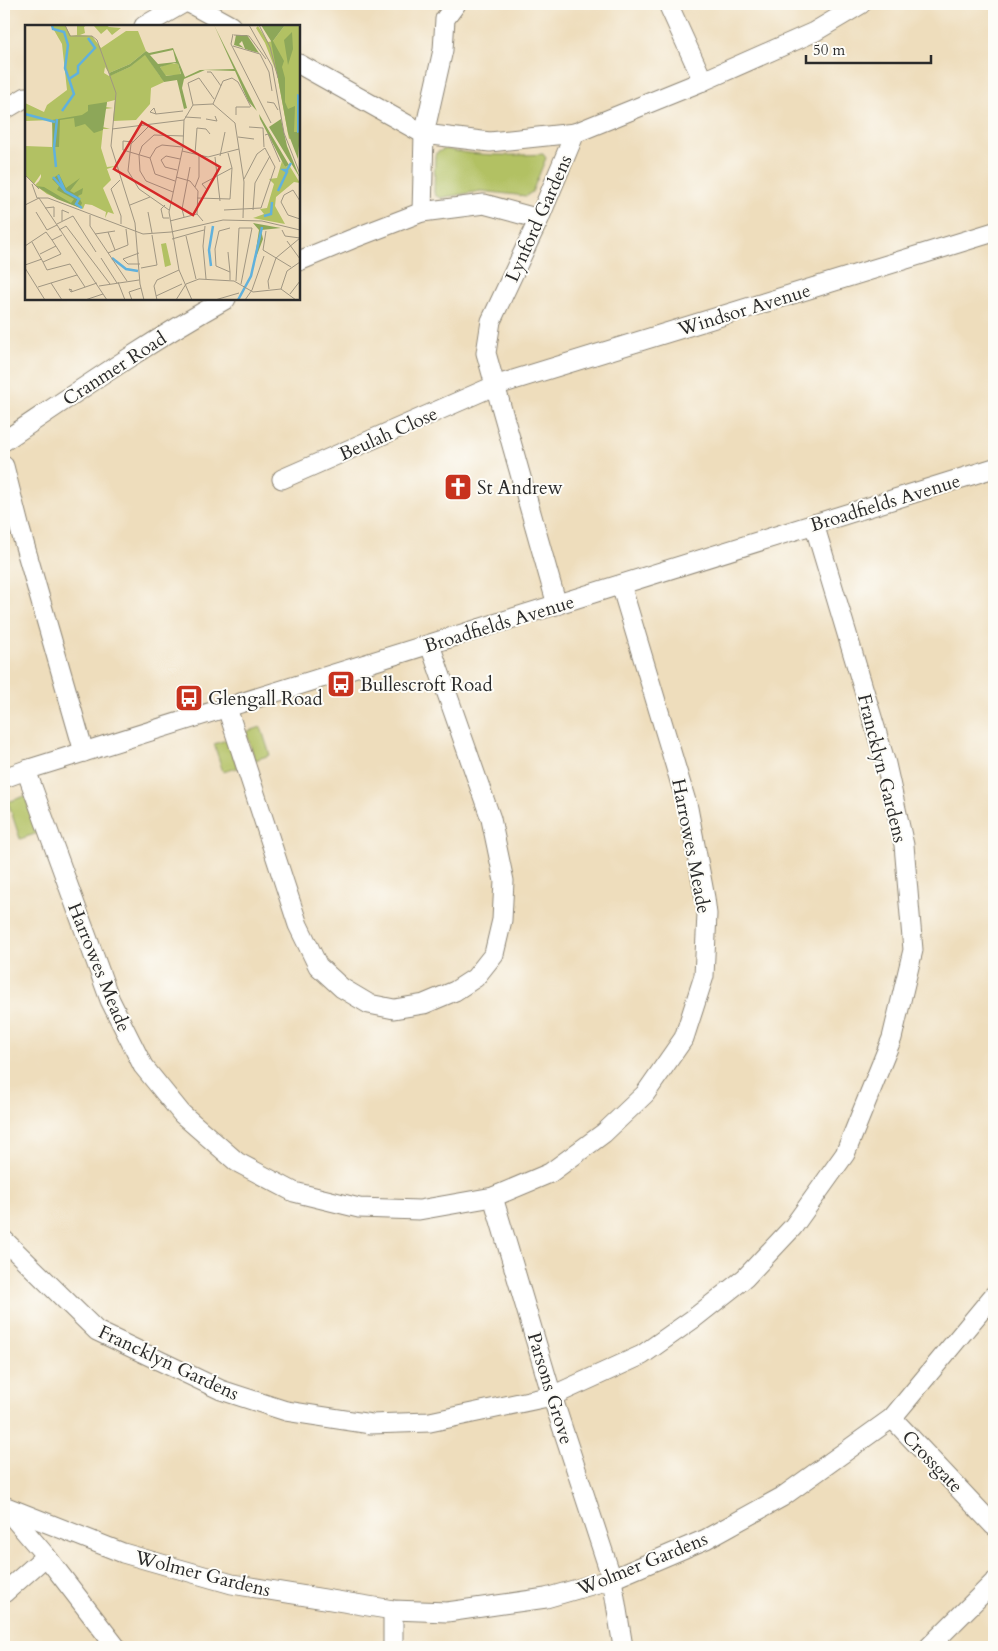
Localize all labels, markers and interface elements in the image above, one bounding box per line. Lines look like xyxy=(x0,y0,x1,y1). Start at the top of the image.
inset map xyxy=(25,25,300,300)
scale bar xyxy=(806,32,930,64)
text: 50 m xyxy=(813,40,845,60)
street label: Lynford Gardens xyxy=(499,151,579,286)
street label: Windsor Avenue xyxy=(674,277,814,343)
street label: Cranmer Road xyxy=(58,326,172,412)
street label: Beulah Close xyxy=(335,401,442,467)
street label: Broadfields Avenue xyxy=(807,468,964,538)
church icon: St Andrew xyxy=(443,472,473,502)
place label: St Andrew xyxy=(477,475,563,501)
street label: Broadfields Avenue xyxy=(421,589,578,659)
bus stop icon: Bullescroft Road xyxy=(326,669,356,699)
place label: Bullescroft Road xyxy=(360,672,493,698)
bus stop icon: Glengall Road xyxy=(174,683,204,713)
place label: Glengall Road xyxy=(208,686,323,712)
street label: Francklyn Gardens xyxy=(851,691,913,845)
street label: Harrowes Meade xyxy=(665,776,717,916)
street label: Harrowes Meade xyxy=(61,899,137,1036)
street label: Francklyn Gardens xyxy=(94,1319,243,1407)
street label: Parsons Grove xyxy=(521,1329,579,1447)
street label: Crossgate xyxy=(896,1425,969,1499)
street label: Wolmer Gardens xyxy=(572,1526,712,1602)
street label: Wolmer Gardens xyxy=(131,1544,273,1603)

